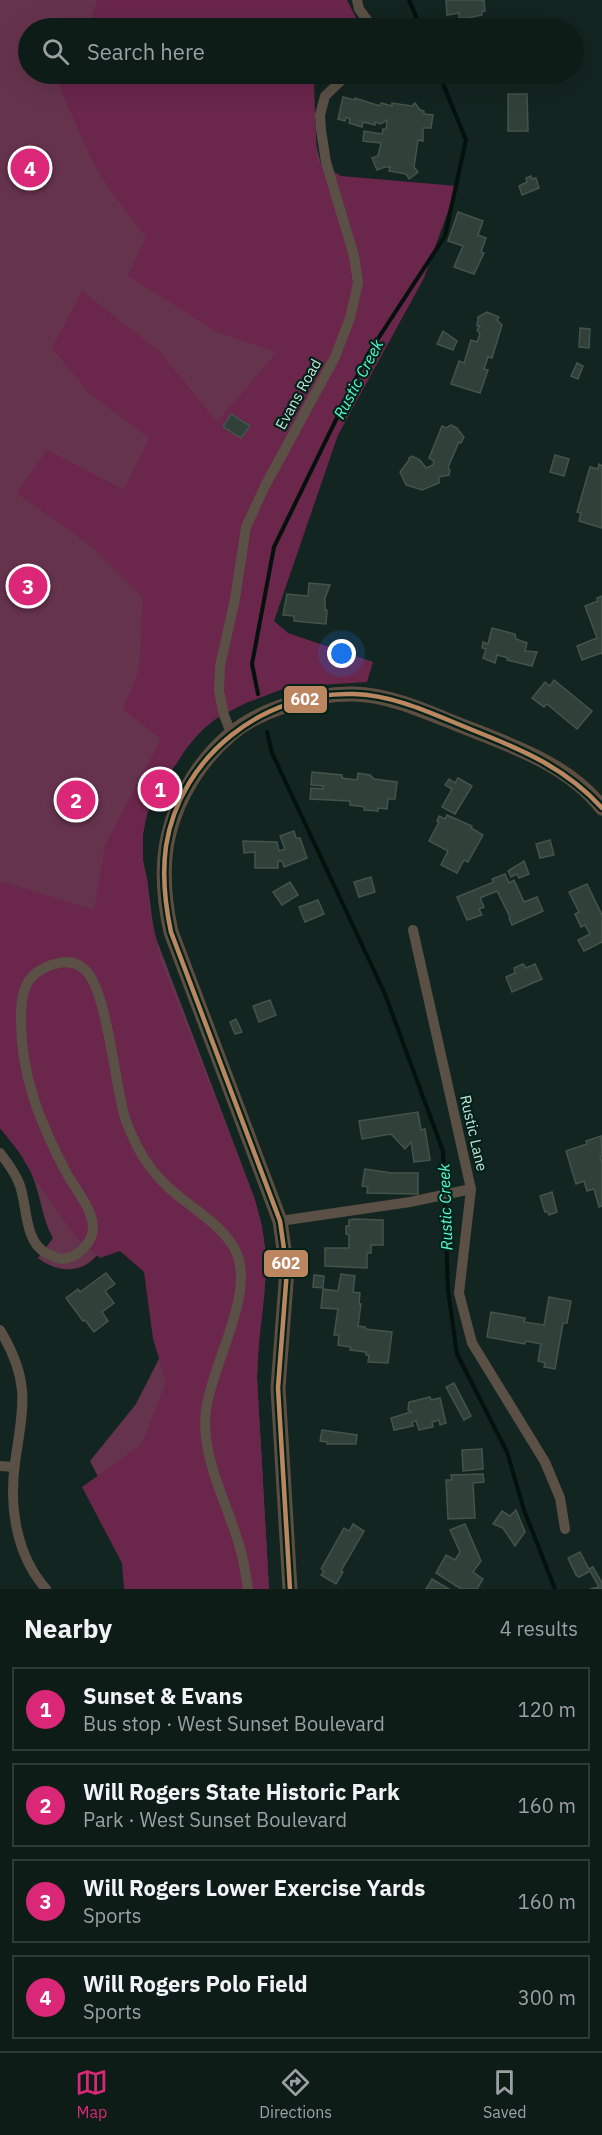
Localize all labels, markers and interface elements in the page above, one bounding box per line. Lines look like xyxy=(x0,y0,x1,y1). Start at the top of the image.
search box xyxy=(18,18,584,84)
icon: search xyxy=(39,35,72,68)
text: Search here xyxy=(87,37,205,66)
pin: 4 xyxy=(10,146,50,190)
water label: Rustic Creek xyxy=(329,335,388,422)
street label: Evans Road xyxy=(271,355,325,433)
pin: 3 xyxy=(9,564,48,608)
your location xyxy=(327,639,356,668)
line badge: 602 xyxy=(283,685,328,714)
text: 602 xyxy=(291,689,319,709)
pin: 1 xyxy=(140,766,180,812)
pin: 2 xyxy=(56,778,96,822)
street label: Rustic Lane xyxy=(456,1093,492,1173)
water label: Rustic Creek xyxy=(433,1163,457,1251)
line badge: 602 xyxy=(263,1249,309,1278)
text: 602 xyxy=(272,1253,300,1273)
text: Nearby xyxy=(24,1611,112,1645)
text: 4 results xyxy=(500,1615,578,1642)
text: Sunset & Evans xyxy=(83,1681,243,1710)
text: 1 xyxy=(40,1696,52,1723)
text: 120 m xyxy=(518,1696,576,1723)
text: Bus stop · West Sunset Boulevard xyxy=(83,1710,385,1737)
text: Will Rogers State Historic Park xyxy=(83,1777,400,1806)
text: 2 xyxy=(40,1792,52,1819)
text: 160 m xyxy=(518,1792,576,1819)
text: Park · West Sunset Boulevard xyxy=(83,1806,347,1833)
text: Will Rogers Lower Exercise Yards xyxy=(83,1873,425,1902)
text: 3 xyxy=(40,1888,52,1915)
text: 160 m xyxy=(518,1888,576,1915)
text: Sports xyxy=(83,1902,142,1929)
text: Will Rogers Polo Field xyxy=(83,1969,308,1998)
text: 4 xyxy=(40,1984,52,2011)
text: 300 m xyxy=(518,1984,576,2011)
text: Sports xyxy=(83,1998,142,2025)
tab: Map xyxy=(75,2066,108,2122)
tab: Directions xyxy=(259,2066,332,2122)
tab: Saved xyxy=(483,2066,527,2122)

